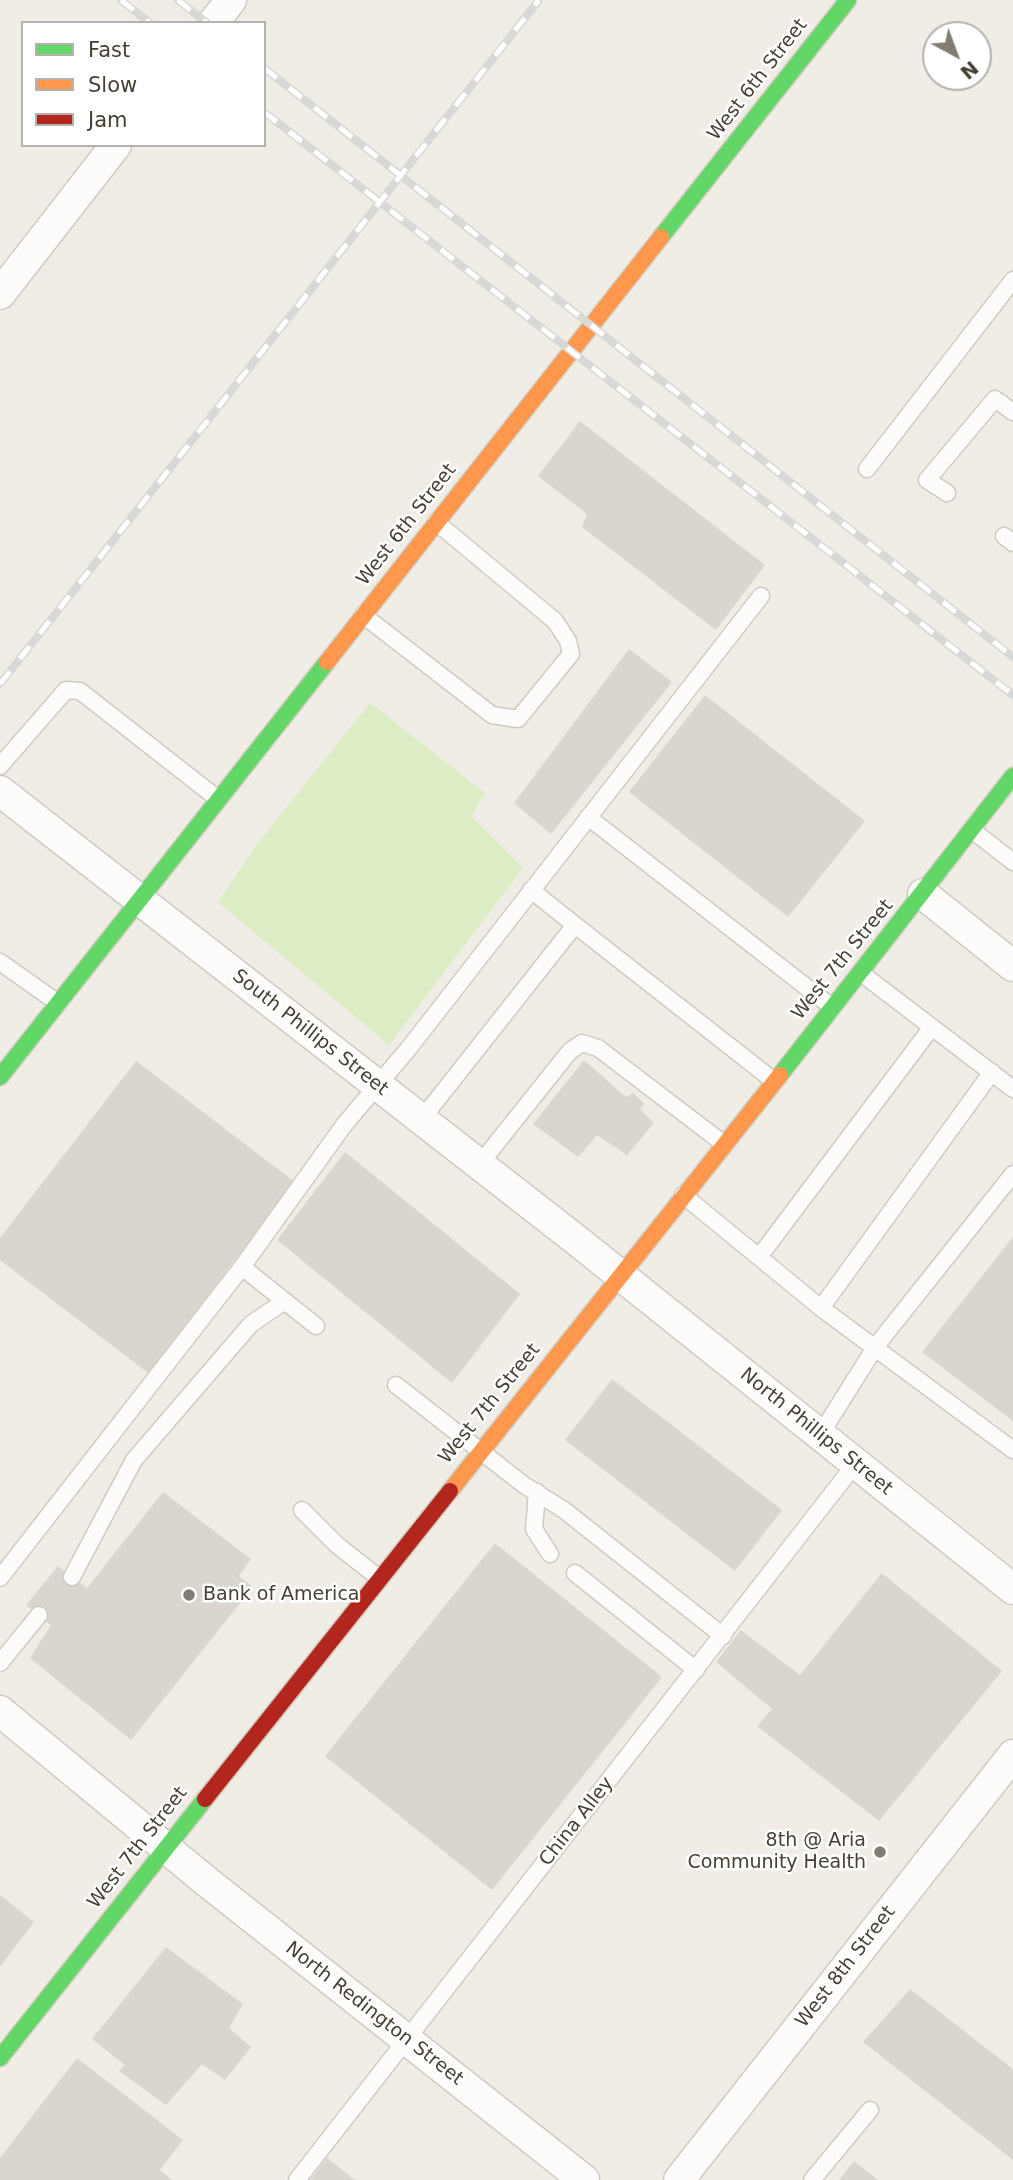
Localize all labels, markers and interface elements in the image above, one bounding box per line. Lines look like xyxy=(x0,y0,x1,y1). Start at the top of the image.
street label: West 6th Street xyxy=(703,15,813,145)
legend xyxy=(21,21,266,147)
north arrow xyxy=(922,21,992,91)
text: Fast xyxy=(88,38,130,62)
text: N xyxy=(956,57,983,84)
text: Slow xyxy=(88,73,137,97)
text: Jam xyxy=(88,108,128,132)
street label: West 6th Street xyxy=(352,460,462,590)
street label: West 7th Street xyxy=(788,895,898,1025)
street label: South Phillips Street xyxy=(227,965,393,1101)
street label: West 7th Street xyxy=(435,1339,545,1469)
street label: North Phillips Street xyxy=(735,1364,897,1500)
place label: Bank of America xyxy=(203,1584,359,1606)
marker: Bank of America xyxy=(181,1587,197,1603)
street label: China Alley xyxy=(535,1773,619,1871)
street label: West 7th Street xyxy=(83,1783,193,1913)
place label: 8th @ Aria Community Health xyxy=(688,1830,866,1874)
marker: 8th @ Aria Community Health xyxy=(872,1844,888,1860)
street label: West 8th Street xyxy=(791,1902,901,2032)
street label: North Redington Street xyxy=(280,1937,468,2091)

